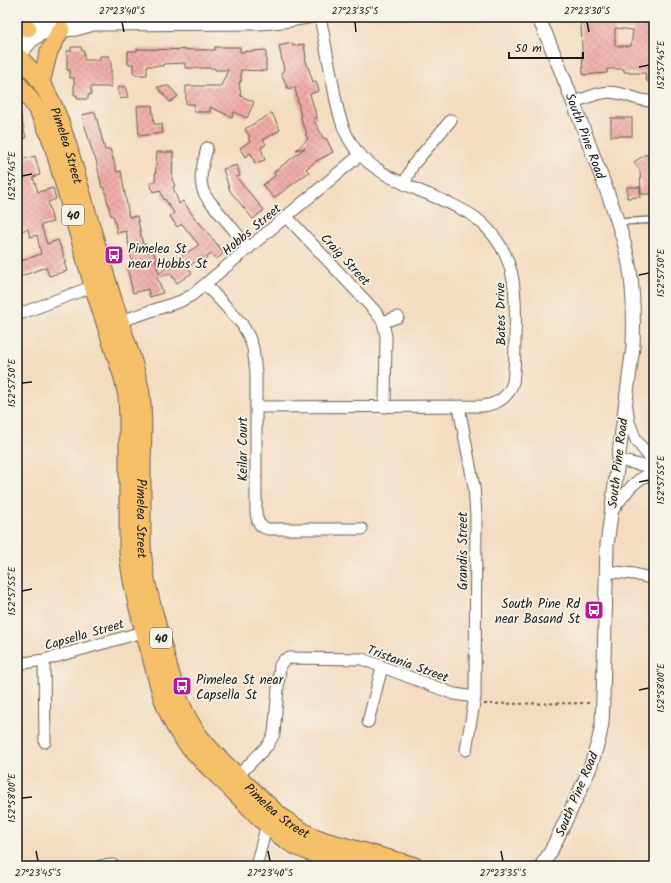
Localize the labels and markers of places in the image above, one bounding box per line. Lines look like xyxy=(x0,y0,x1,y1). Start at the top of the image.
place label: Pimelea St near Hobbs St xyxy=(128,239,208,275)
bus stop icon: Pimelea St near Hobbs St xyxy=(103,244,125,266)
place label: South Pine Rd near Basand St xyxy=(495,594,581,630)
bus stop icon: South Pine Rd near Basand St xyxy=(583,599,605,621)
place label: Pimelea St near Capsella St xyxy=(196,670,284,706)
bus stop icon: Pimelea St near Capsella St xyxy=(171,675,193,697)

